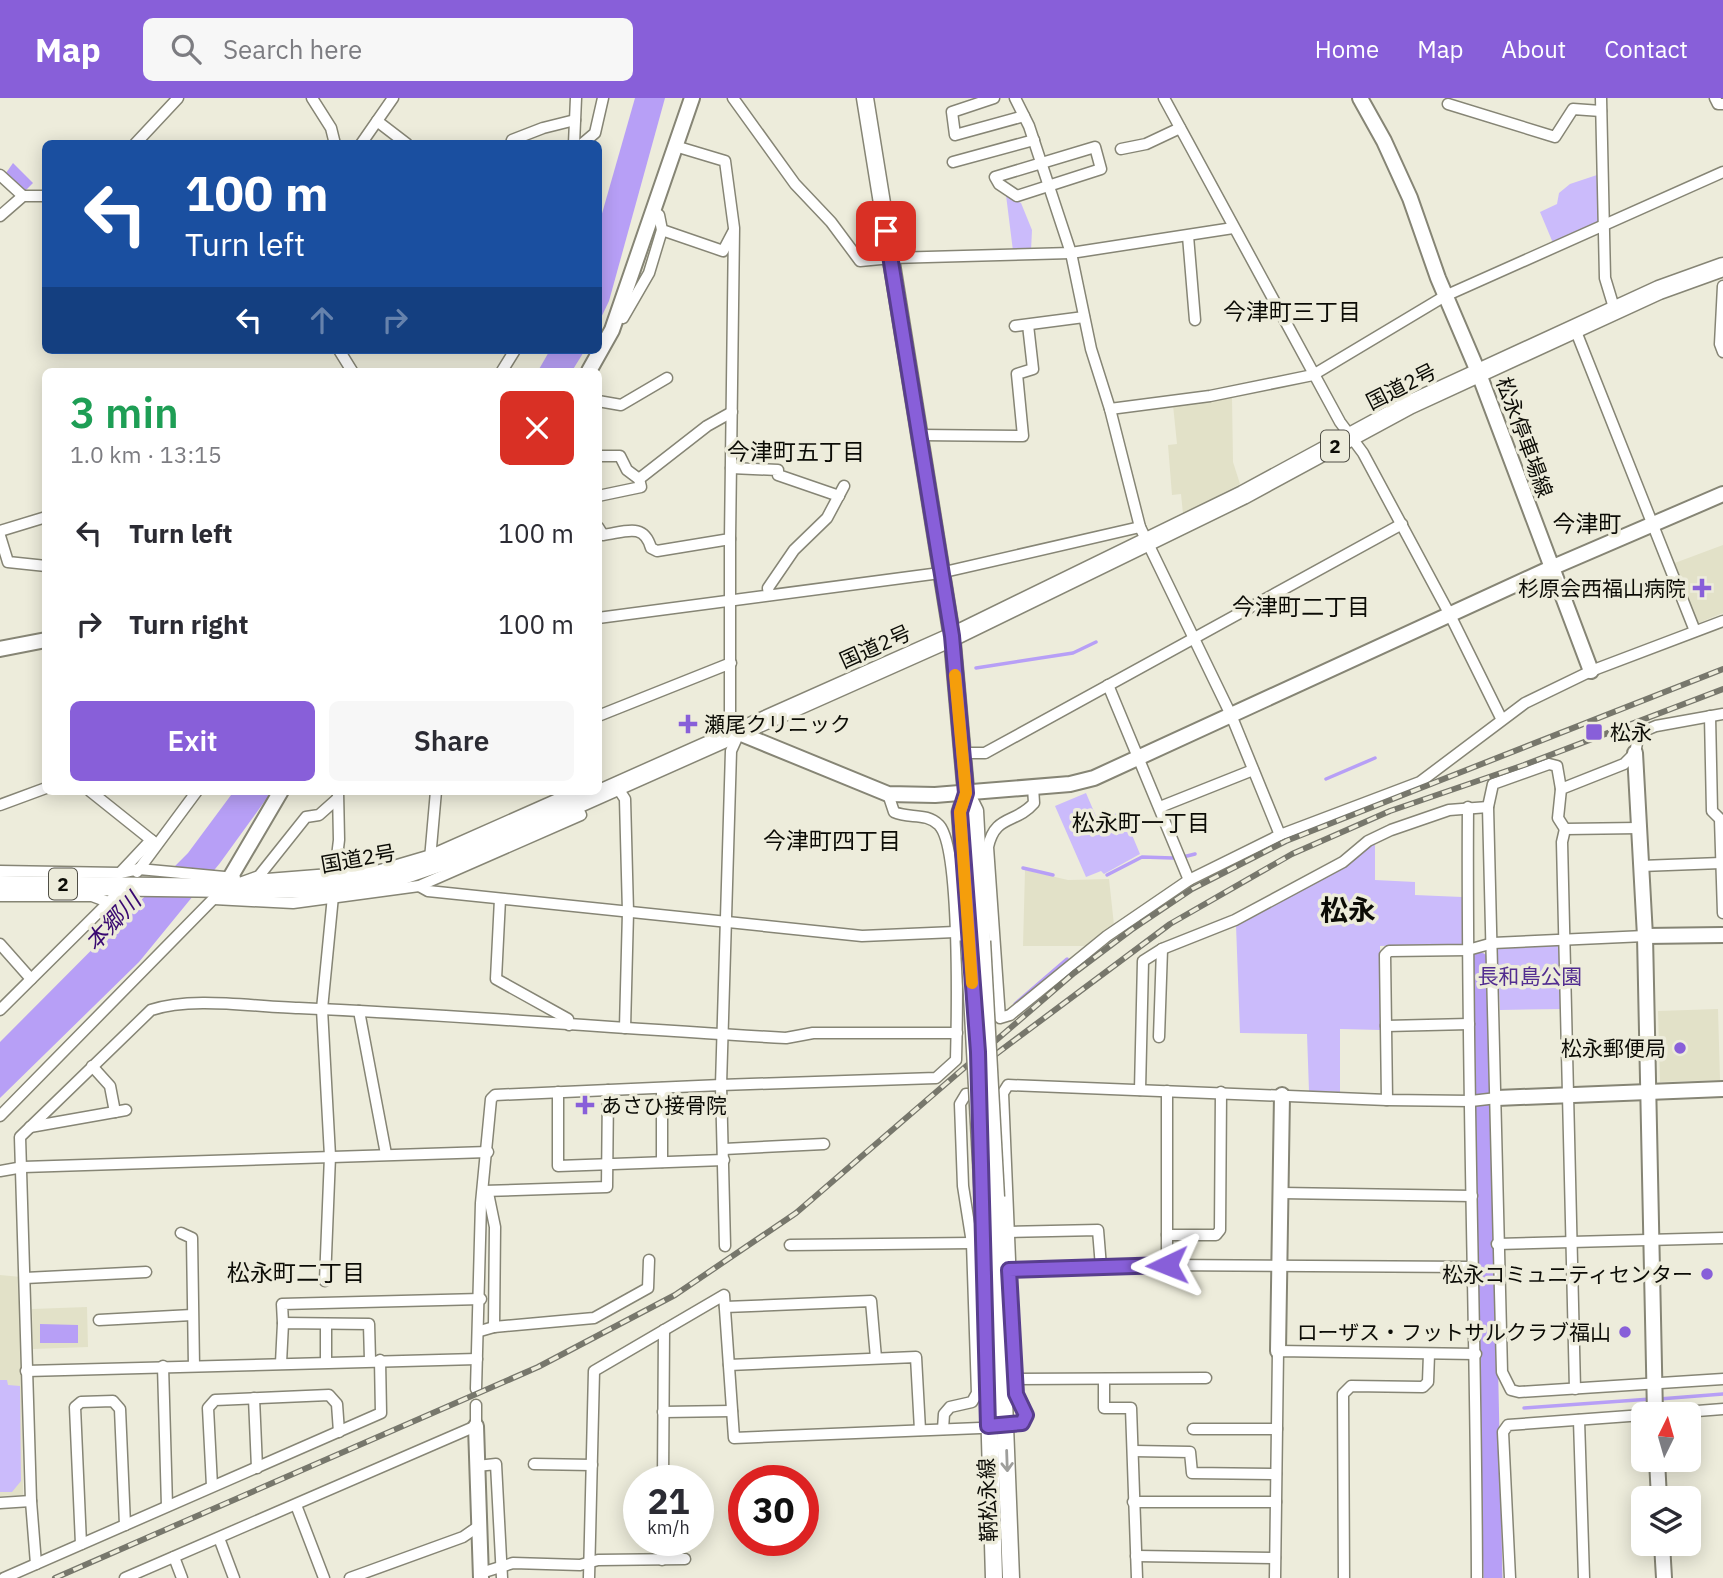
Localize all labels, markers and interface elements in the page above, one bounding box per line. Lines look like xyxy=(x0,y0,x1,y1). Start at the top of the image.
search box xyxy=(143,18,633,81)
text: Map xyxy=(35,28,101,71)
icon: search xyxy=(167,30,205,68)
text: Search here xyxy=(223,32,362,66)
text: Home xyxy=(1315,33,1379,65)
text: Map xyxy=(1417,33,1463,65)
text: About xyxy=(1501,33,1566,65)
text: Contact xyxy=(1604,33,1688,65)
text: 100 m xyxy=(185,161,329,224)
icon: left xyxy=(70,168,161,259)
pin xyxy=(856,201,916,261)
icon: arrive xyxy=(867,212,905,250)
text: Turn left xyxy=(185,223,305,265)
district label: 今津町三丁目 xyxy=(1223,296,1361,326)
icon: left xyxy=(230,301,268,339)
icon: ahead xyxy=(303,301,341,339)
icon: right xyxy=(376,301,414,339)
street label: 国道2号 xyxy=(1361,356,1441,416)
street label: 松永停車場線 xyxy=(1490,373,1560,501)
text: 3 min xyxy=(70,385,179,440)
button: close xyxy=(500,391,574,465)
road number: 2 xyxy=(1321,430,1349,462)
district label: 今津町五丁目 xyxy=(727,436,865,466)
text: 1.0 km · 13:15 xyxy=(70,439,222,469)
district label: 今津町 xyxy=(1553,508,1622,538)
icon: left xyxy=(70,514,108,552)
text: Turn left xyxy=(129,516,232,550)
text: 100 m xyxy=(498,516,574,550)
place label: 杉原会西福山病院 xyxy=(1518,574,1686,602)
marker: 杉原会西福山病院 xyxy=(1692,578,1712,598)
district label: 今津町二丁目 xyxy=(1232,591,1370,621)
icon: right xyxy=(70,605,108,643)
text: Turn right xyxy=(129,607,248,641)
text: 100 m xyxy=(498,607,574,641)
street label: 国道2号 xyxy=(835,618,915,674)
button: Exit xyxy=(70,701,315,781)
button: Share xyxy=(329,701,574,781)
place label: 瀬尾クリニック xyxy=(704,710,851,738)
marker: 瀬尾クリニック xyxy=(678,714,698,734)
place label: 松永 xyxy=(1610,718,1652,746)
marker: 松永 xyxy=(1584,722,1604,742)
district label: 松永町一丁目 xyxy=(1072,807,1210,837)
district label: 今津町四丁目 xyxy=(763,825,901,855)
street label: 国道2号 xyxy=(318,838,398,878)
road number: 2 xyxy=(49,869,77,900)
water label: 本郷川 xyxy=(78,883,149,956)
district label: 松永 xyxy=(1320,891,1376,928)
park label: 長和島公園 xyxy=(1478,962,1583,990)
place label: 松永郵便局 xyxy=(1561,1034,1666,1062)
marker: 松永郵便局 xyxy=(1672,1040,1688,1056)
place label: あさひ接骨院 xyxy=(601,1091,727,1119)
marker: あさひ接骨院 xyxy=(575,1095,595,1115)
position arrow xyxy=(1130,1228,1204,1302)
district label: 松永町二丁目 xyxy=(227,1257,365,1287)
place label: 松永コミュニティセンター xyxy=(1442,1260,1693,1288)
marker: 松永コミュニティセンター xyxy=(1699,1266,1715,1282)
place label: ローザス・フットサルクラブ福山 xyxy=(1297,1318,1611,1346)
marker: ローザス・フットサルクラブ福山 xyxy=(1617,1324,1633,1340)
north arrow xyxy=(1631,1402,1701,1472)
map controls xyxy=(1631,1402,1701,1556)
one-way arrow xyxy=(1000,1449,1014,1472)
street label: 鞆松永線 xyxy=(972,1458,1002,1542)
speed limit sign: 30 xyxy=(728,1465,819,1556)
text: 21 xyxy=(647,1478,690,1524)
button: layers xyxy=(1631,1486,1701,1556)
text: km/h xyxy=(647,1516,690,1539)

